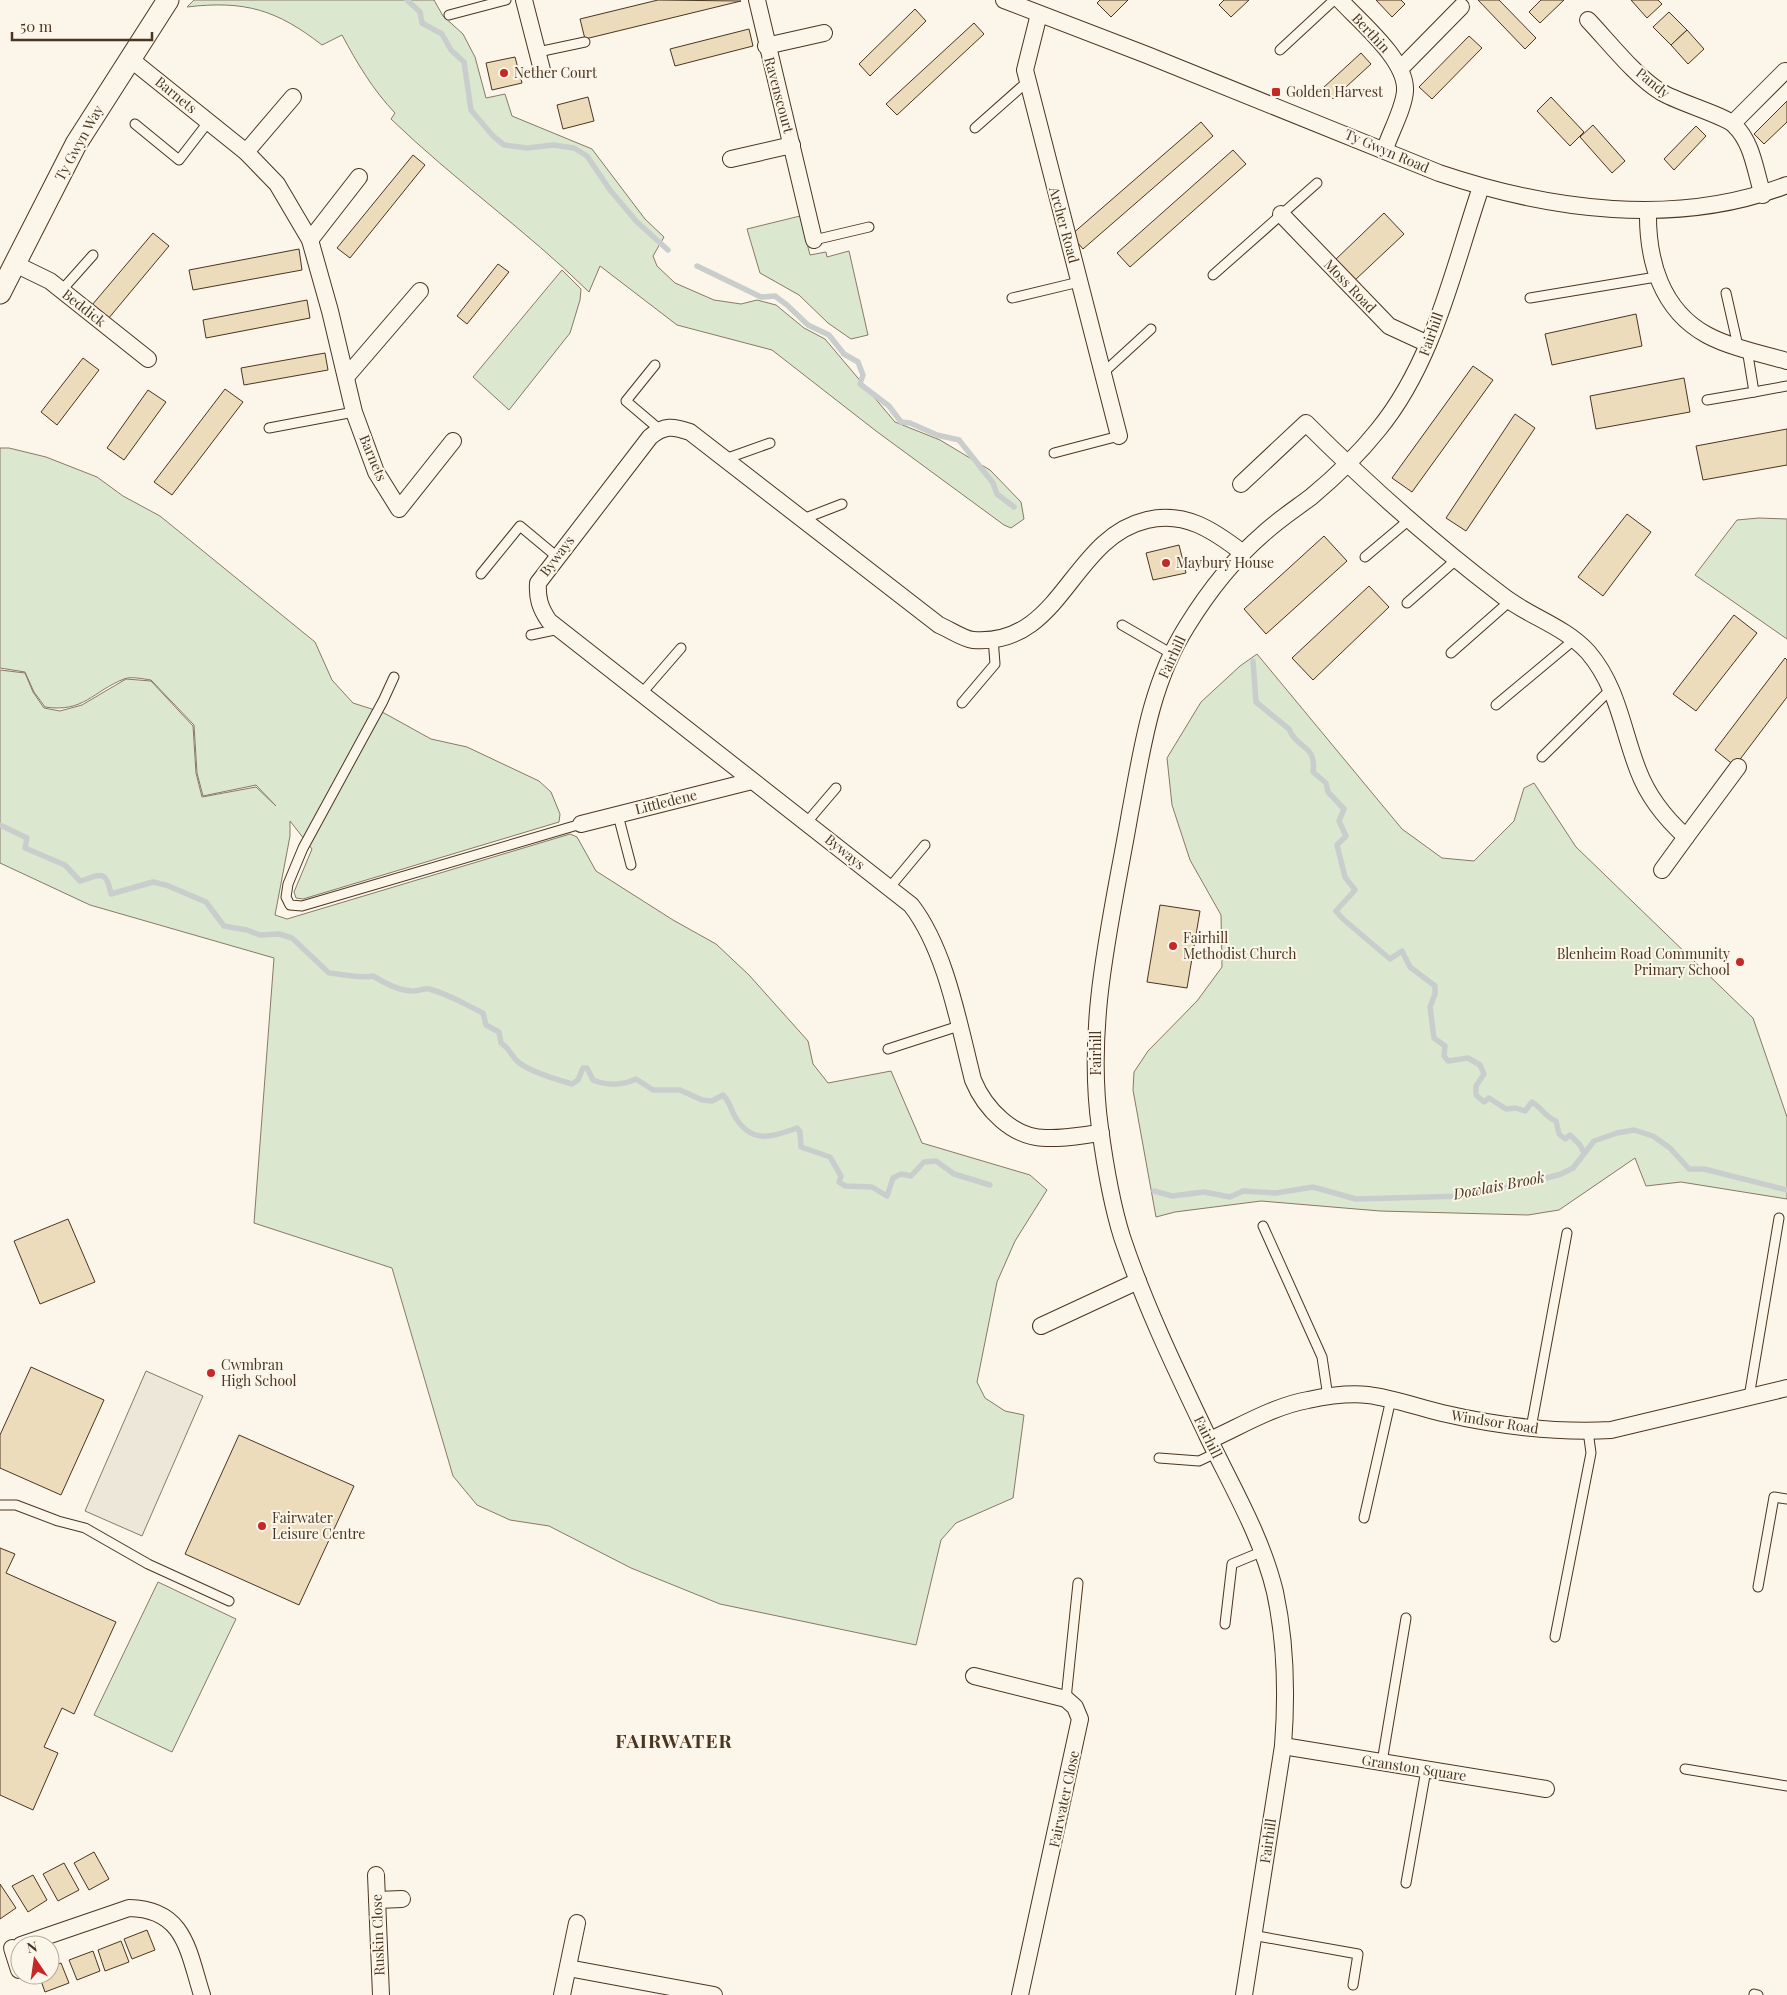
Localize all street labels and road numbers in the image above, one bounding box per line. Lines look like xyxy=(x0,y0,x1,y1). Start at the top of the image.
street label: Berthin xyxy=(1348,9,1395,57)
street label: Ravenscourt xyxy=(760,55,799,136)
street label: Pandy xyxy=(1632,63,1674,102)
street label: Barnets xyxy=(151,72,201,117)
street label: Ty Gwyn Way xyxy=(50,101,107,184)
street label: Ty Gwyn Road xyxy=(1342,124,1432,177)
street label: Archer Road xyxy=(1045,184,1084,265)
street label: Moss Road xyxy=(1320,255,1381,317)
street label: Beddick xyxy=(58,285,110,331)
street label: Fairhill xyxy=(1414,309,1447,358)
street label: Barnets xyxy=(355,432,392,484)
street label: Byways xyxy=(535,531,578,580)
street label: Fairhill xyxy=(1153,632,1190,681)
street label: Littledene xyxy=(633,785,699,818)
street label: Byways xyxy=(821,830,869,874)
street label: Fairhill xyxy=(1086,1030,1105,1076)
street label: Windsor Road xyxy=(1449,1405,1540,1438)
street label: Fairhill xyxy=(1190,1412,1227,1461)
street label: Fairwater Close xyxy=(1044,1749,1083,1849)
street label: Granston Square xyxy=(1360,1750,1468,1785)
street label: Fairhill xyxy=(1255,1817,1280,1865)
street label: Ruskin Close xyxy=(367,1894,388,1976)

